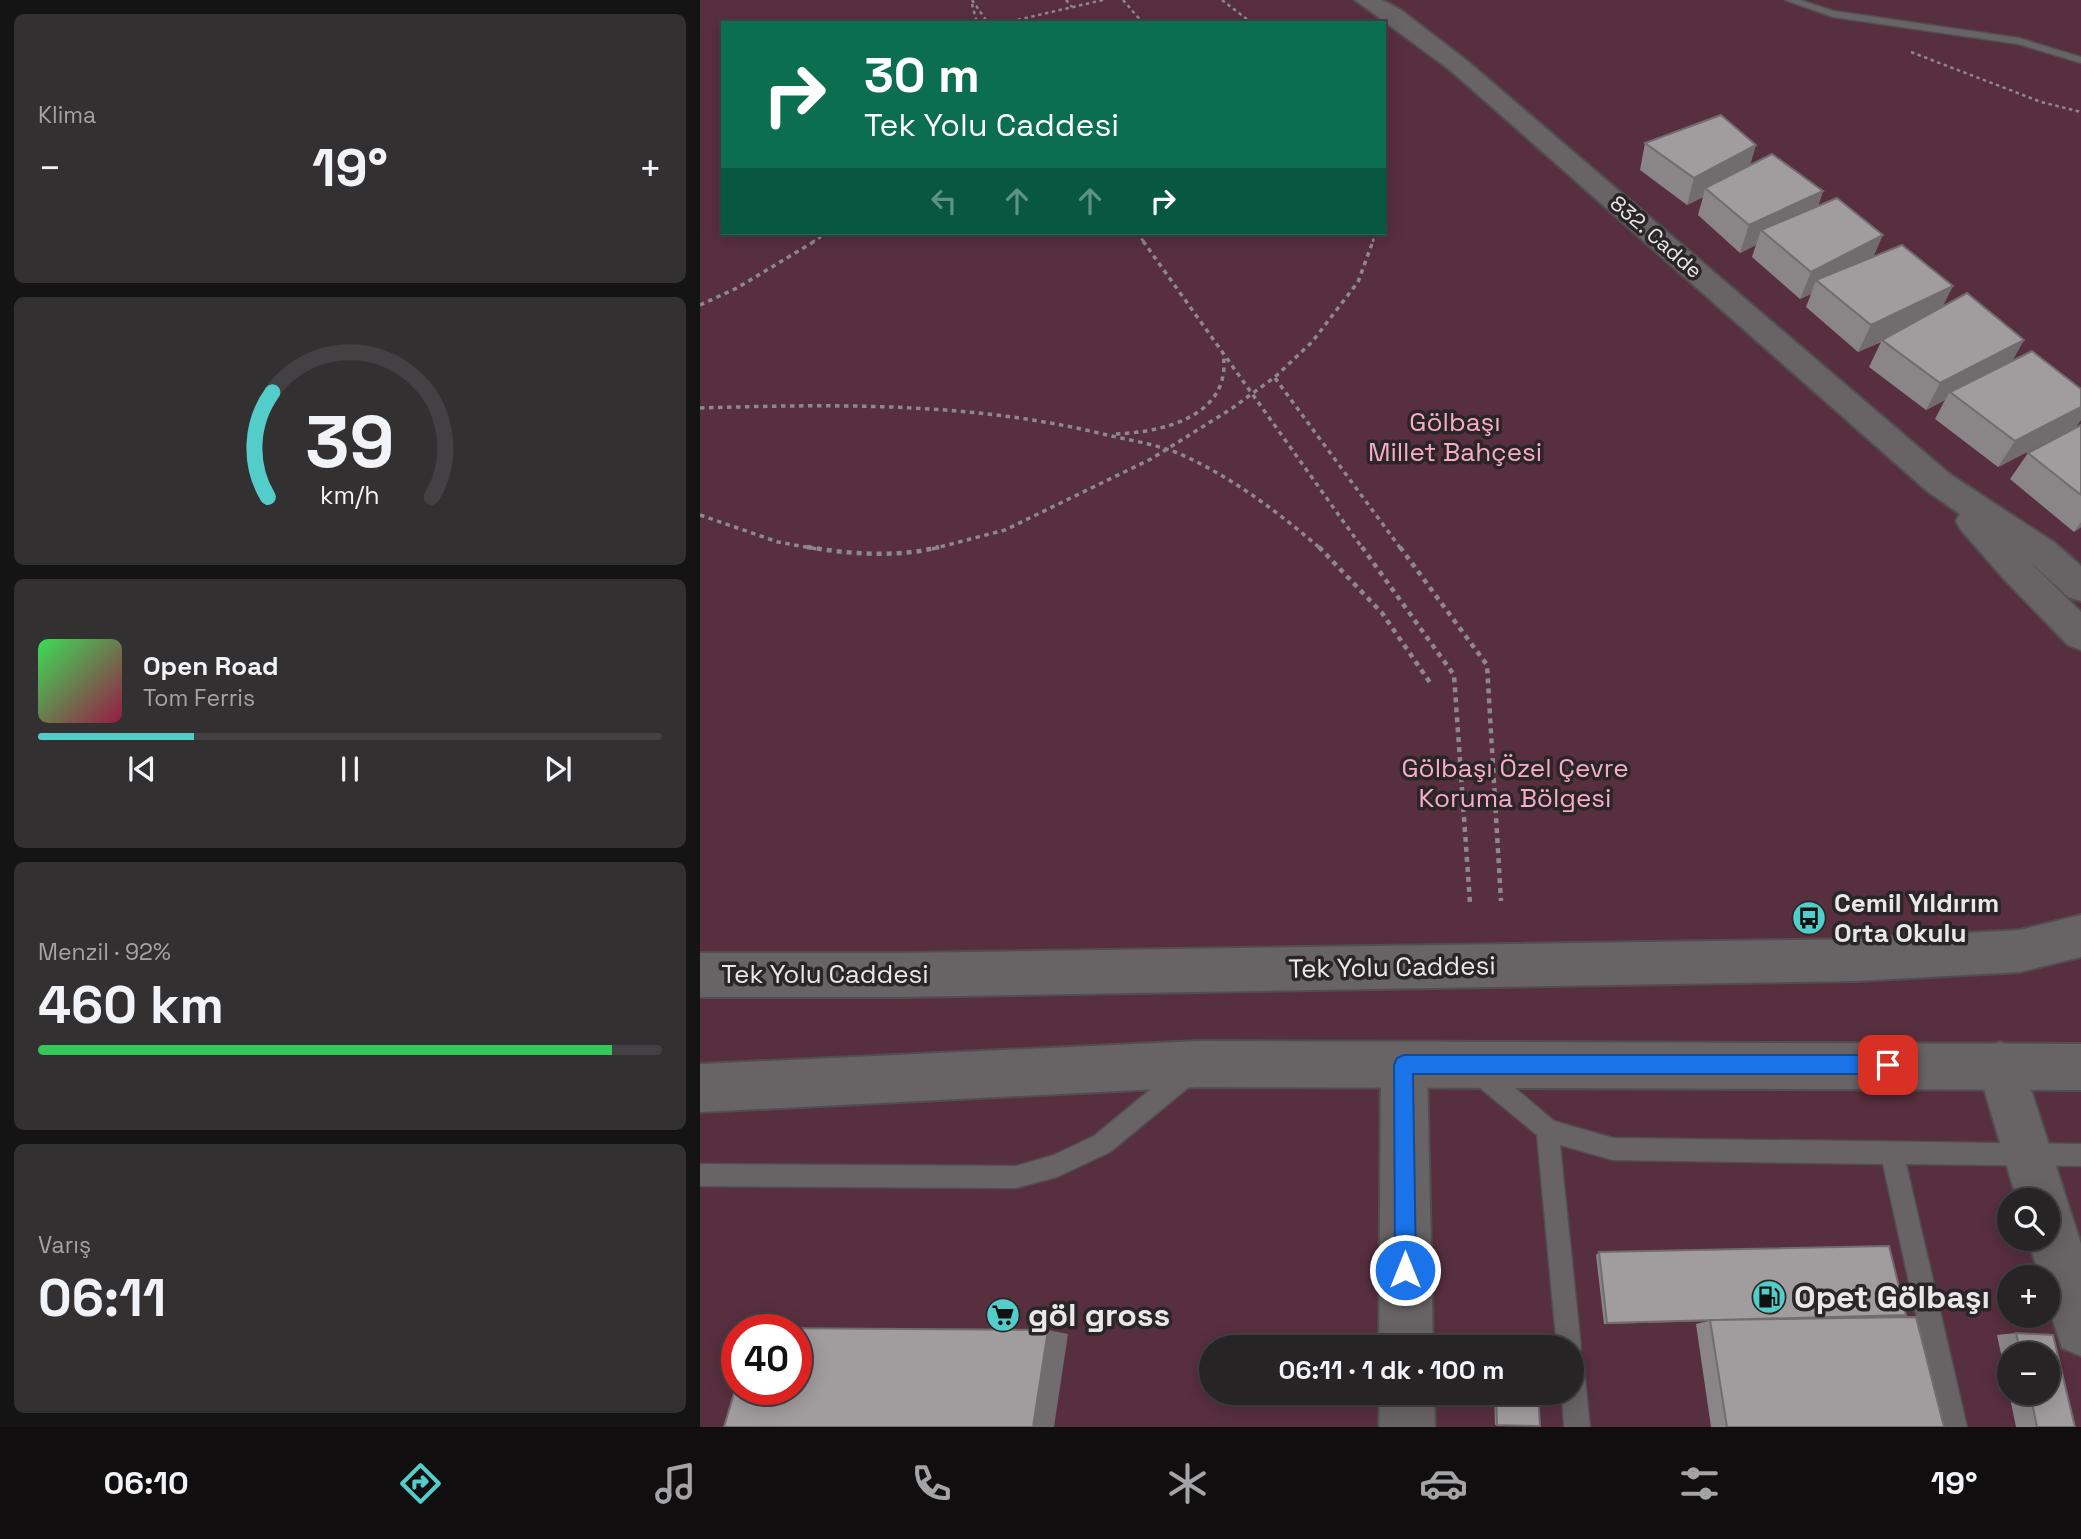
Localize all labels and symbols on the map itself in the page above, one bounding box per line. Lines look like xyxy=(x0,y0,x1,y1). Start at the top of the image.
street label: 832. Cadde xyxy=(1605,189,1708,284)
park label: Gölbaşı Millet Bahçesi xyxy=(1368,405,1542,469)
park label: Gölbaşı Özel Çevre Koruma Bölgesi xyxy=(1401,751,1629,815)
place label: Cemil Yıldırım Orta Okulu xyxy=(1834,886,1999,950)
bus stop icon: Cemil Yıldırım Orta Okulu xyxy=(1790,899,1828,937)
street label: Tek Yolu Caddesi xyxy=(1288,948,1496,986)
street label: Tek Yolu Caddesi xyxy=(721,957,929,991)
pin xyxy=(1858,1035,1918,1095)
position arrow xyxy=(1368,1233,1442,1307)
place label: Opet Gölbaşı xyxy=(1794,1277,1990,1317)
fuel station icon: Opet Gölbaşı xyxy=(1750,1278,1788,1316)
place label: göl gross xyxy=(1028,1295,1170,1335)
supermarket icon: göl gross xyxy=(984,1296,1022,1334)
speed limit sign: 40 xyxy=(721,1314,812,1405)

